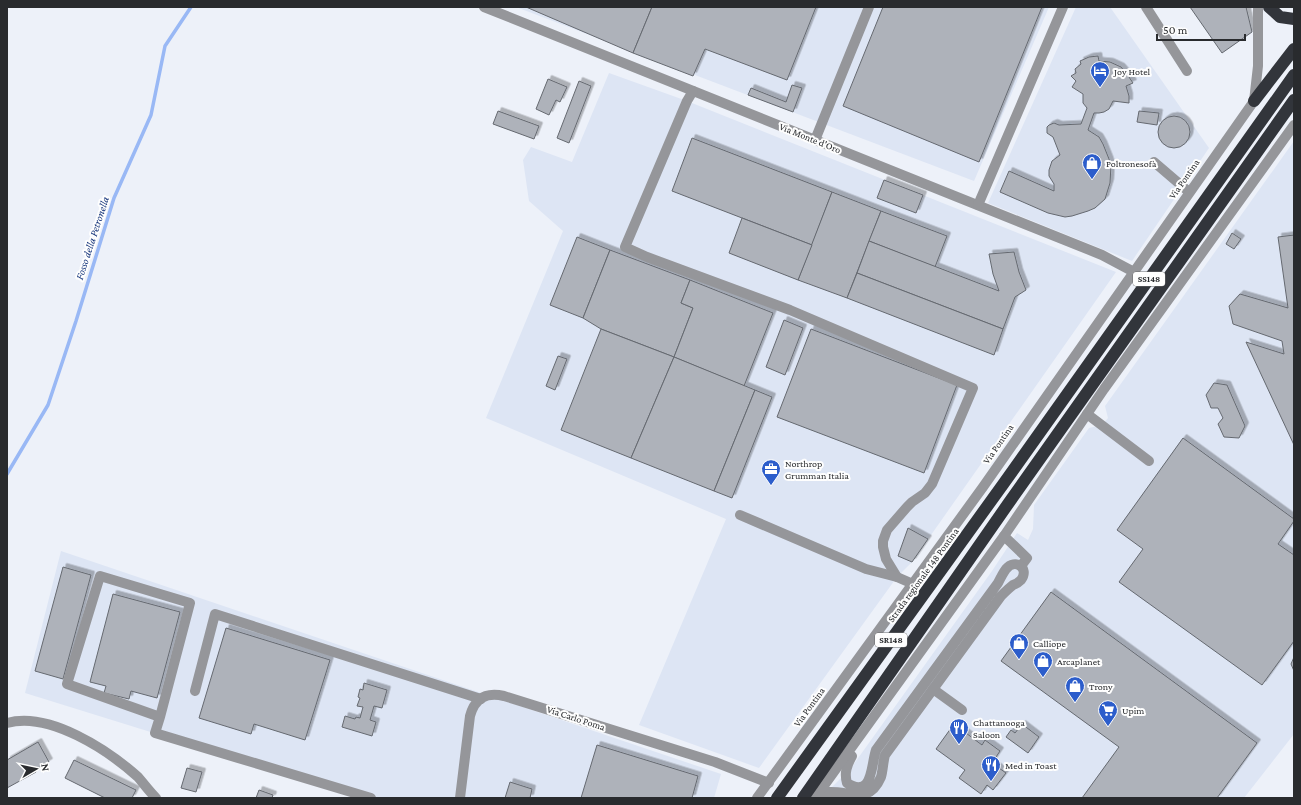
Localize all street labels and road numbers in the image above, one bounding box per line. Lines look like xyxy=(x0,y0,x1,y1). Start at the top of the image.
street label: Via Monte d'Oro xyxy=(778,121,842,155)
street label: Via Pontina xyxy=(1166,157,1202,201)
road number: SS148 xyxy=(1133,272,1165,286)
street label: Via Pontina xyxy=(980,422,1016,466)
street label: Strada regionale 148 Pontina xyxy=(885,526,961,624)
road number: SR148 xyxy=(875,633,907,647)
street label: Via Pontina xyxy=(791,685,827,729)
street label: Via Carlo Poma xyxy=(546,703,607,733)

